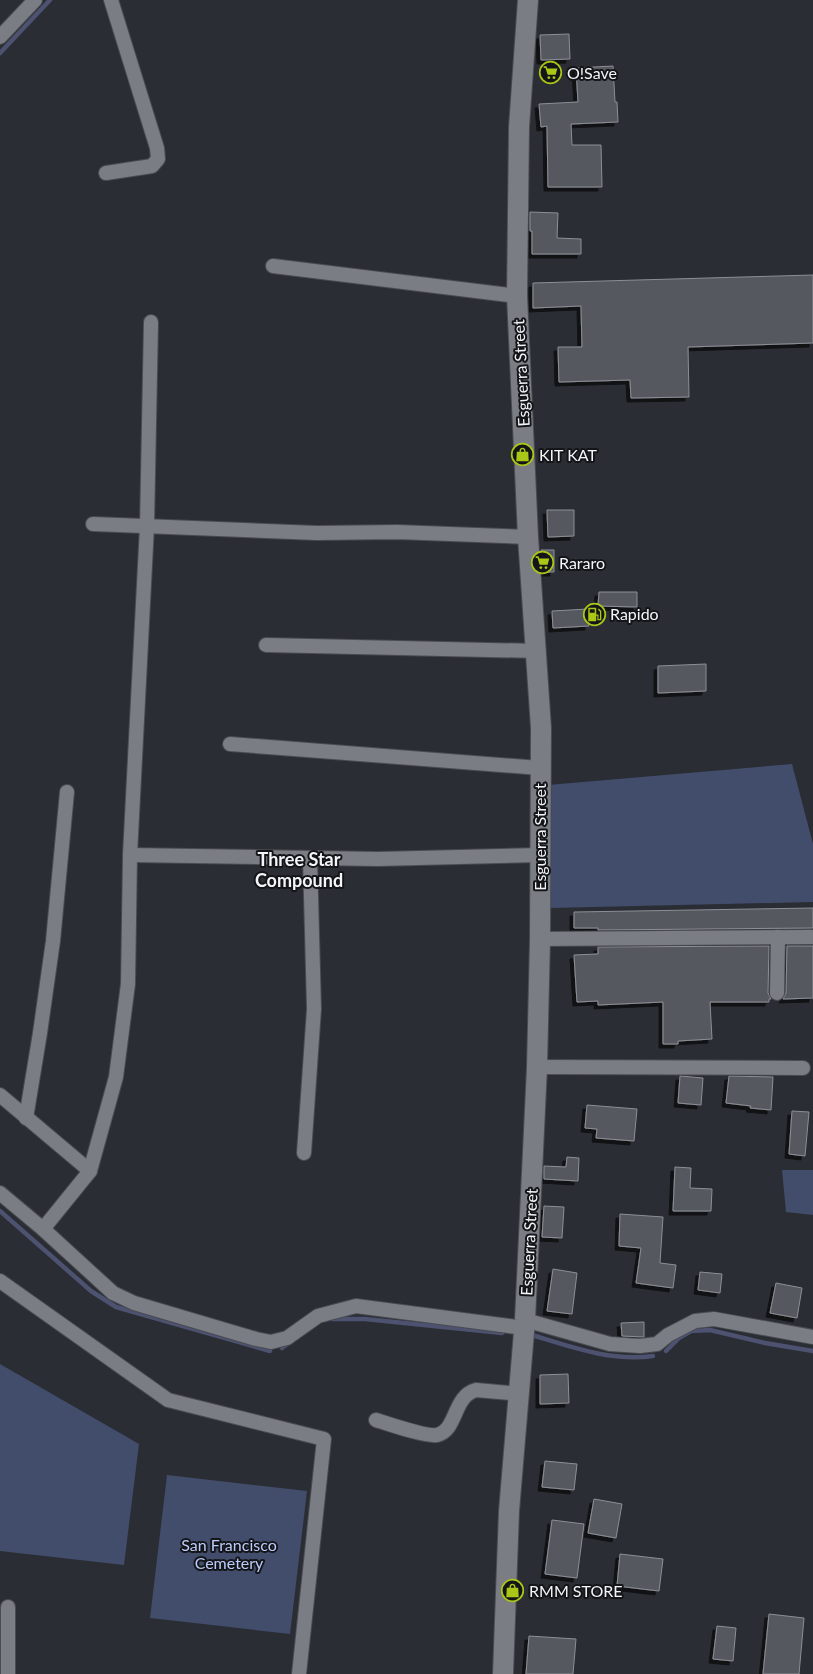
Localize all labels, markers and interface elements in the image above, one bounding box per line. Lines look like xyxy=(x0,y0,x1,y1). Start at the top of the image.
supermarket icon: O!Save xyxy=(539,61,563,85)
place label: O!Save xyxy=(567,63,617,82)
street label: Esguerra Street xyxy=(508,319,533,427)
shop icon: KIT KAT xyxy=(511,443,535,467)
place label: KIT KAT xyxy=(539,445,597,464)
supermarket icon: Rararo xyxy=(531,551,555,575)
place label: Rararo xyxy=(559,553,605,572)
fuel station icon: Rapido xyxy=(582,602,606,626)
place label: Rapido xyxy=(610,604,659,623)
street label: Esguerra Street xyxy=(530,783,549,891)
district label: Three Star Compound xyxy=(255,848,343,891)
street label: Esguerra Street xyxy=(516,1188,541,1296)
park label: San Francisco Cemetery xyxy=(181,1535,277,1572)
shop icon: RMM STORE xyxy=(501,1579,525,1603)
place label: RMM STORE xyxy=(529,1581,623,1600)

